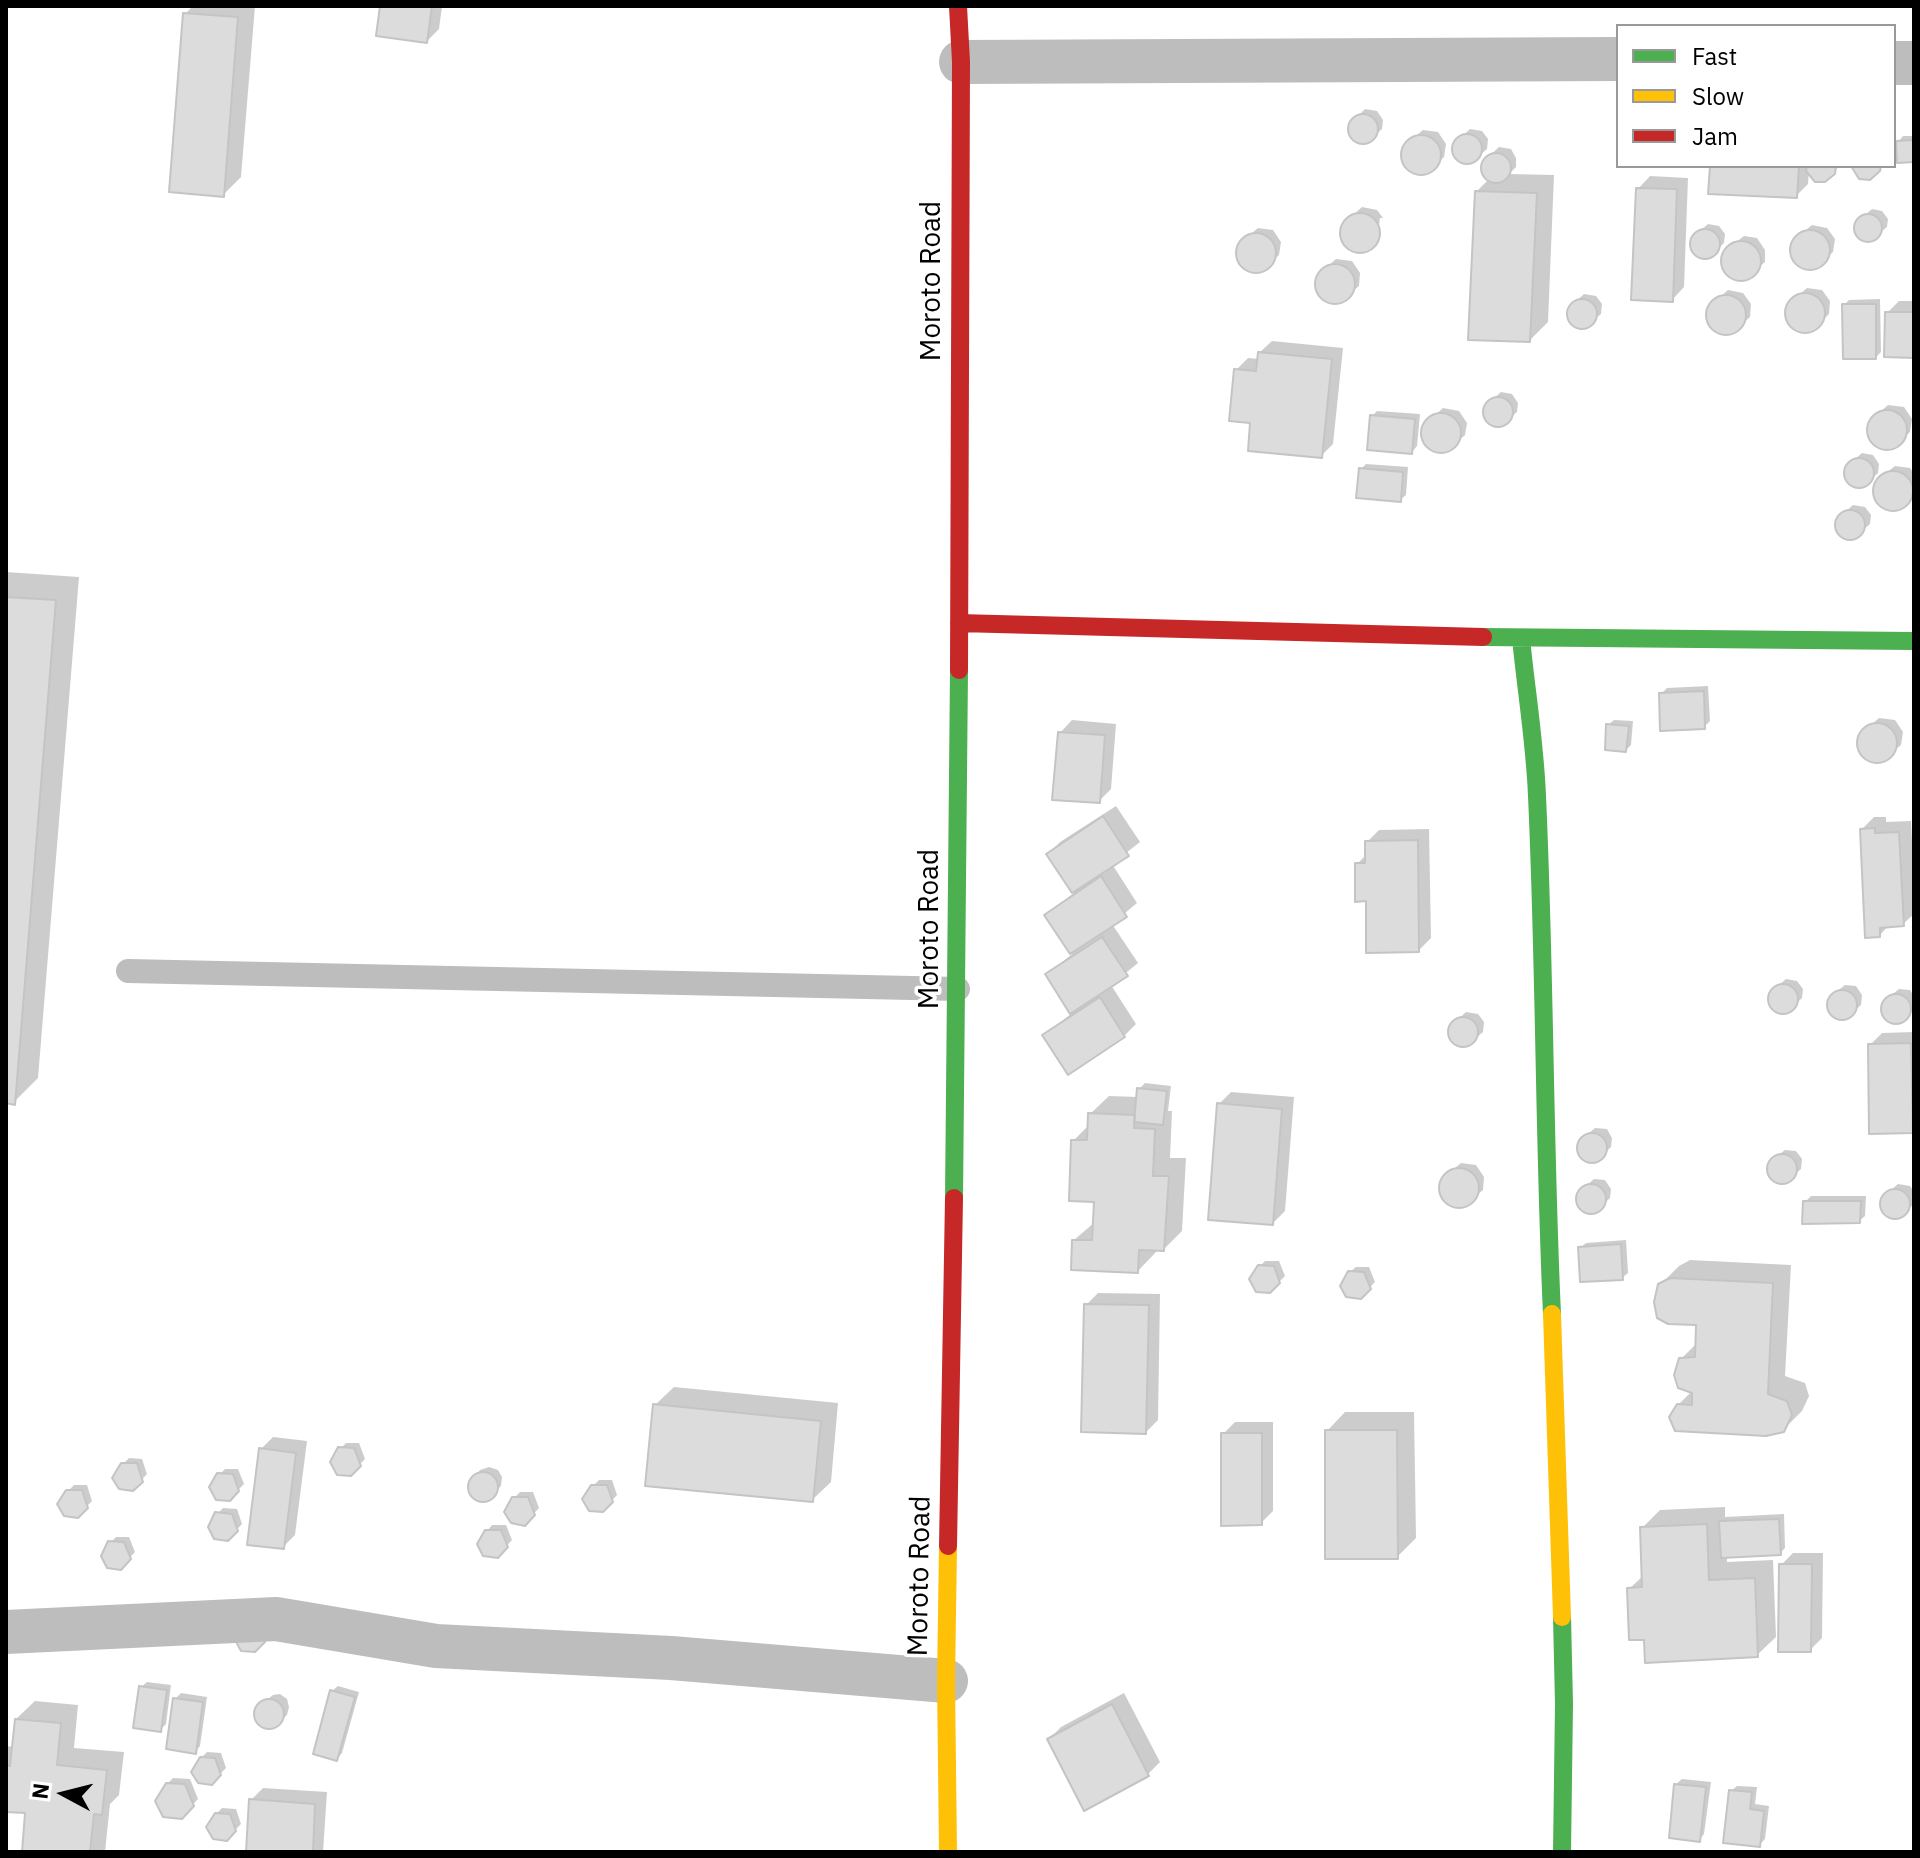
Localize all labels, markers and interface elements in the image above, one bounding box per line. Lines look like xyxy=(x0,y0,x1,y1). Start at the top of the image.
legend xyxy=(1616,24,1896,168)
text: Fast xyxy=(1692,40,1737,72)
text: Slow xyxy=(1692,80,1744,112)
text: Jam xyxy=(1692,120,1738,152)
street label: Moroto Road xyxy=(915,201,949,361)
street label: Moroto Road xyxy=(913,849,947,1009)
street label: Moroto Road xyxy=(902,1495,938,1657)
north arrow xyxy=(24,1754,104,1834)
text: N xyxy=(24,1781,55,1801)

